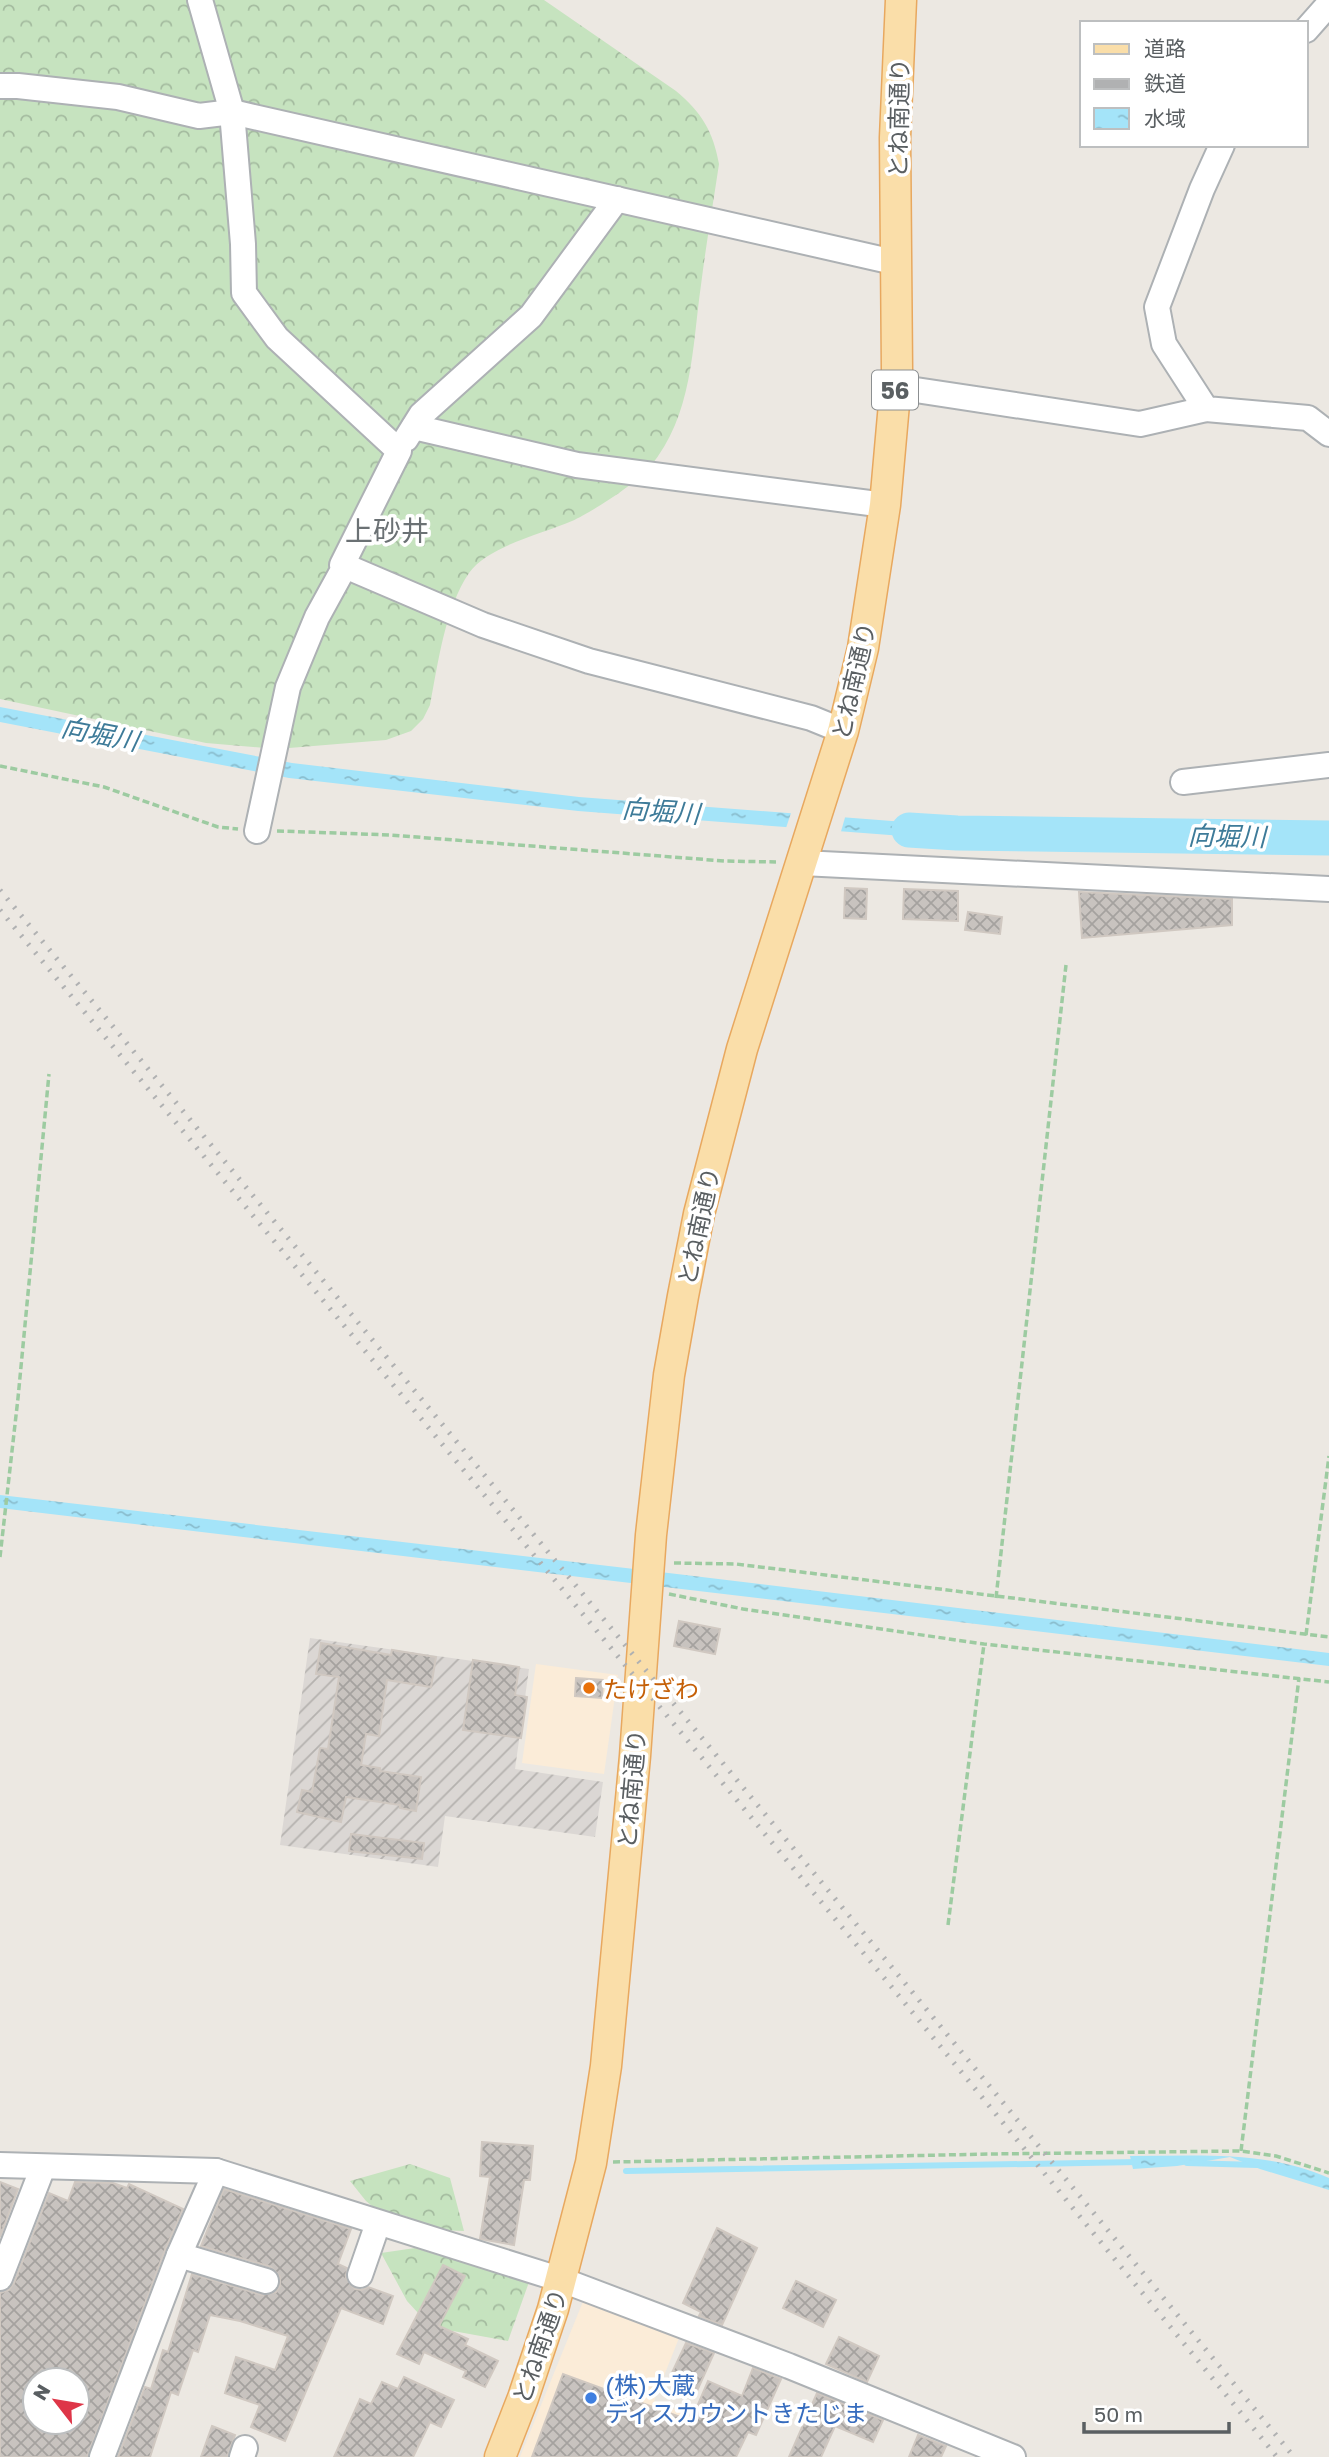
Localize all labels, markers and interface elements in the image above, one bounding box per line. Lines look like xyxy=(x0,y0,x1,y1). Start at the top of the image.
legend xyxy=(1080,21,1308,147)
text: 道路 xyxy=(1144,35,1186,61)
street label: とね南通り xyxy=(882,58,914,178)
text: 鉄道 xyxy=(1144,70,1186,96)
text: 水域 xyxy=(1144,105,1186,131)
road number: 56 xyxy=(872,370,918,410)
district label: 上砂井 xyxy=(345,514,429,547)
street label: とね南通り xyxy=(825,619,881,743)
water label: 向堀川 xyxy=(59,711,144,757)
water label: 向堀川 xyxy=(621,793,704,829)
water label: 向堀川 xyxy=(1188,820,1269,852)
street label: とね南通り xyxy=(671,1164,725,1288)
place label: たけざわ xyxy=(603,1674,699,1703)
marker: たけざわ xyxy=(581,1680,597,1696)
street label: とね南通り xyxy=(611,1728,651,1850)
street label: とね南通り xyxy=(506,2285,572,2407)
north arrow xyxy=(21,2366,91,2436)
place label: (株)大蔵 ディスカウントきたじま xyxy=(605,2370,867,2427)
text: N xyxy=(27,2380,55,2404)
marker: (株)大蔵 ディスカウントきたじま xyxy=(583,2390,599,2406)
scale bar xyxy=(1084,2390,1229,2434)
text: 50 m xyxy=(1094,2401,1143,2427)

